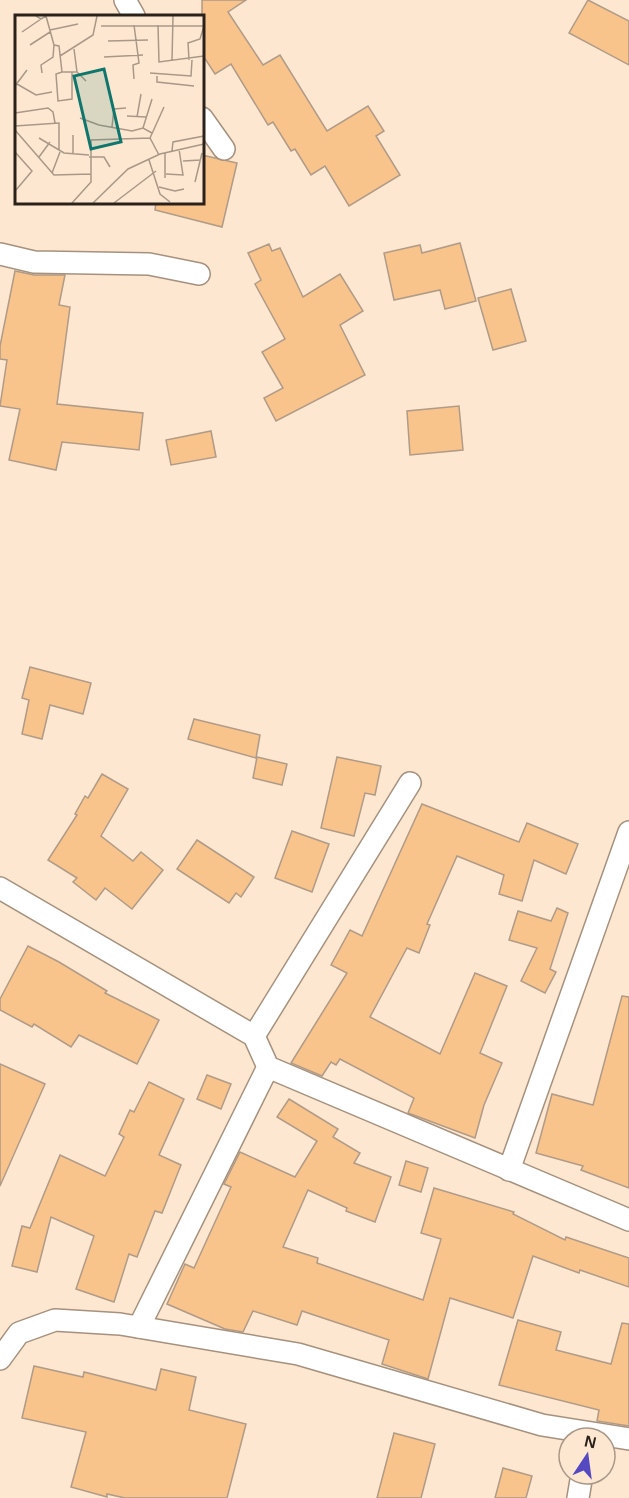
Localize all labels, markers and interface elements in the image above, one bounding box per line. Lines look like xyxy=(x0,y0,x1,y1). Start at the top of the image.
inset map xyxy=(15,15,204,204)
north arrow xyxy=(557,1426,617,1486)
text: N xyxy=(583,1432,598,1451)

